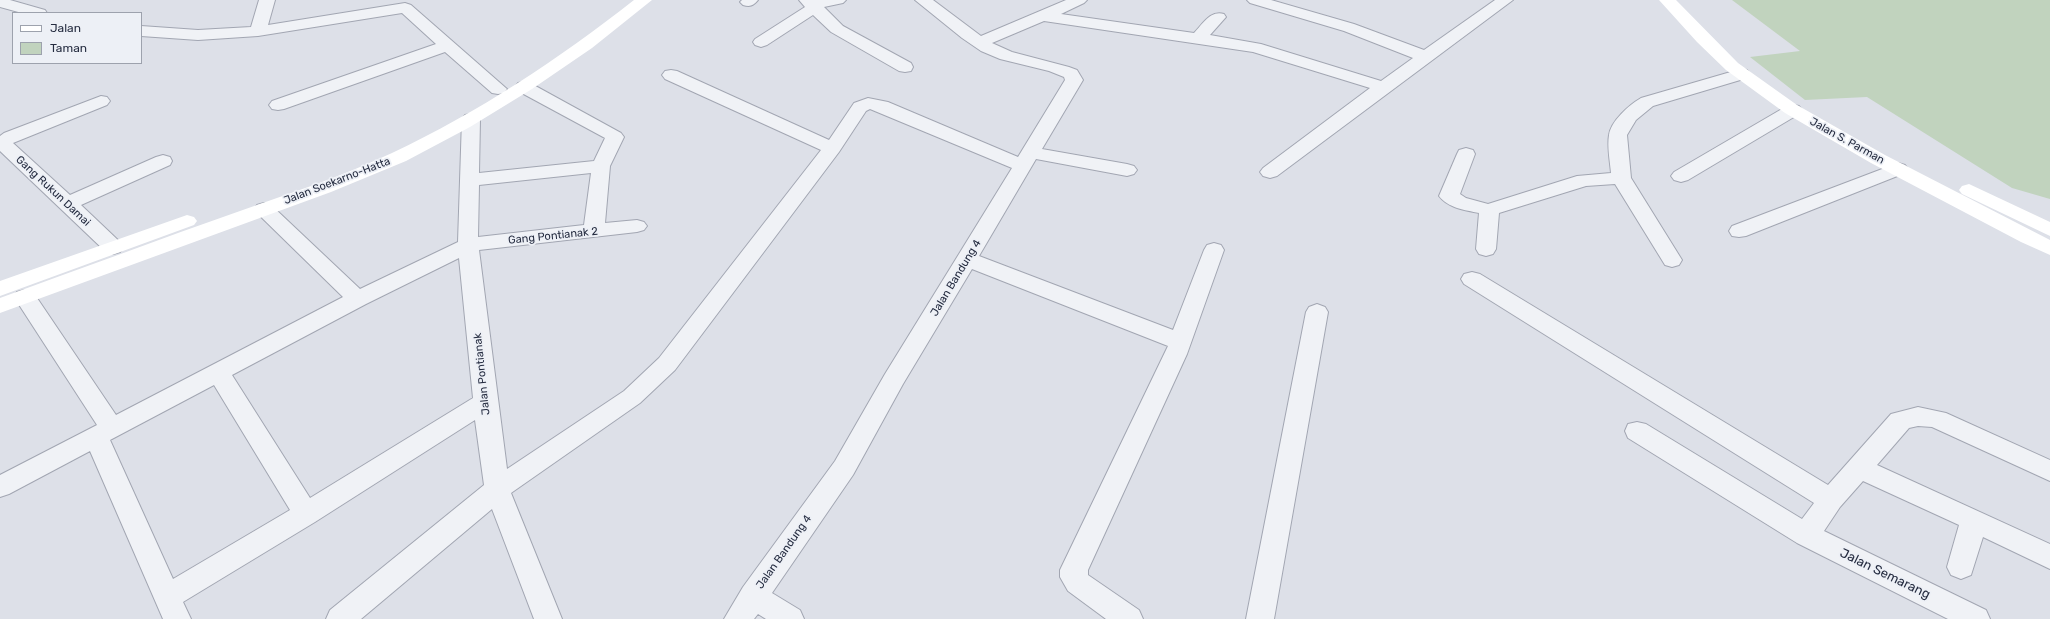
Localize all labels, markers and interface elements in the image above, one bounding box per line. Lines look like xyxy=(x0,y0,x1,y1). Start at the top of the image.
legend xyxy=(12,12,142,64)
text: Jalan xyxy=(50,21,81,35)
text: Taman xyxy=(50,41,87,55)
street label: Jalan S. Parman xyxy=(1807,115,1887,167)
street label: Gang Rukun Damai xyxy=(13,153,93,229)
street label: Jalan Soekarno-Hatta xyxy=(282,155,392,207)
street label: Gang Pontianak 2 xyxy=(508,225,598,247)
street label: Jalan Bandung 4 xyxy=(928,237,984,319)
street label: Jalan Pontianak xyxy=(471,332,493,416)
street label: Jalan Bandung 4 xyxy=(754,513,814,591)
street label: Jalan Semarang xyxy=(1837,545,1933,603)

